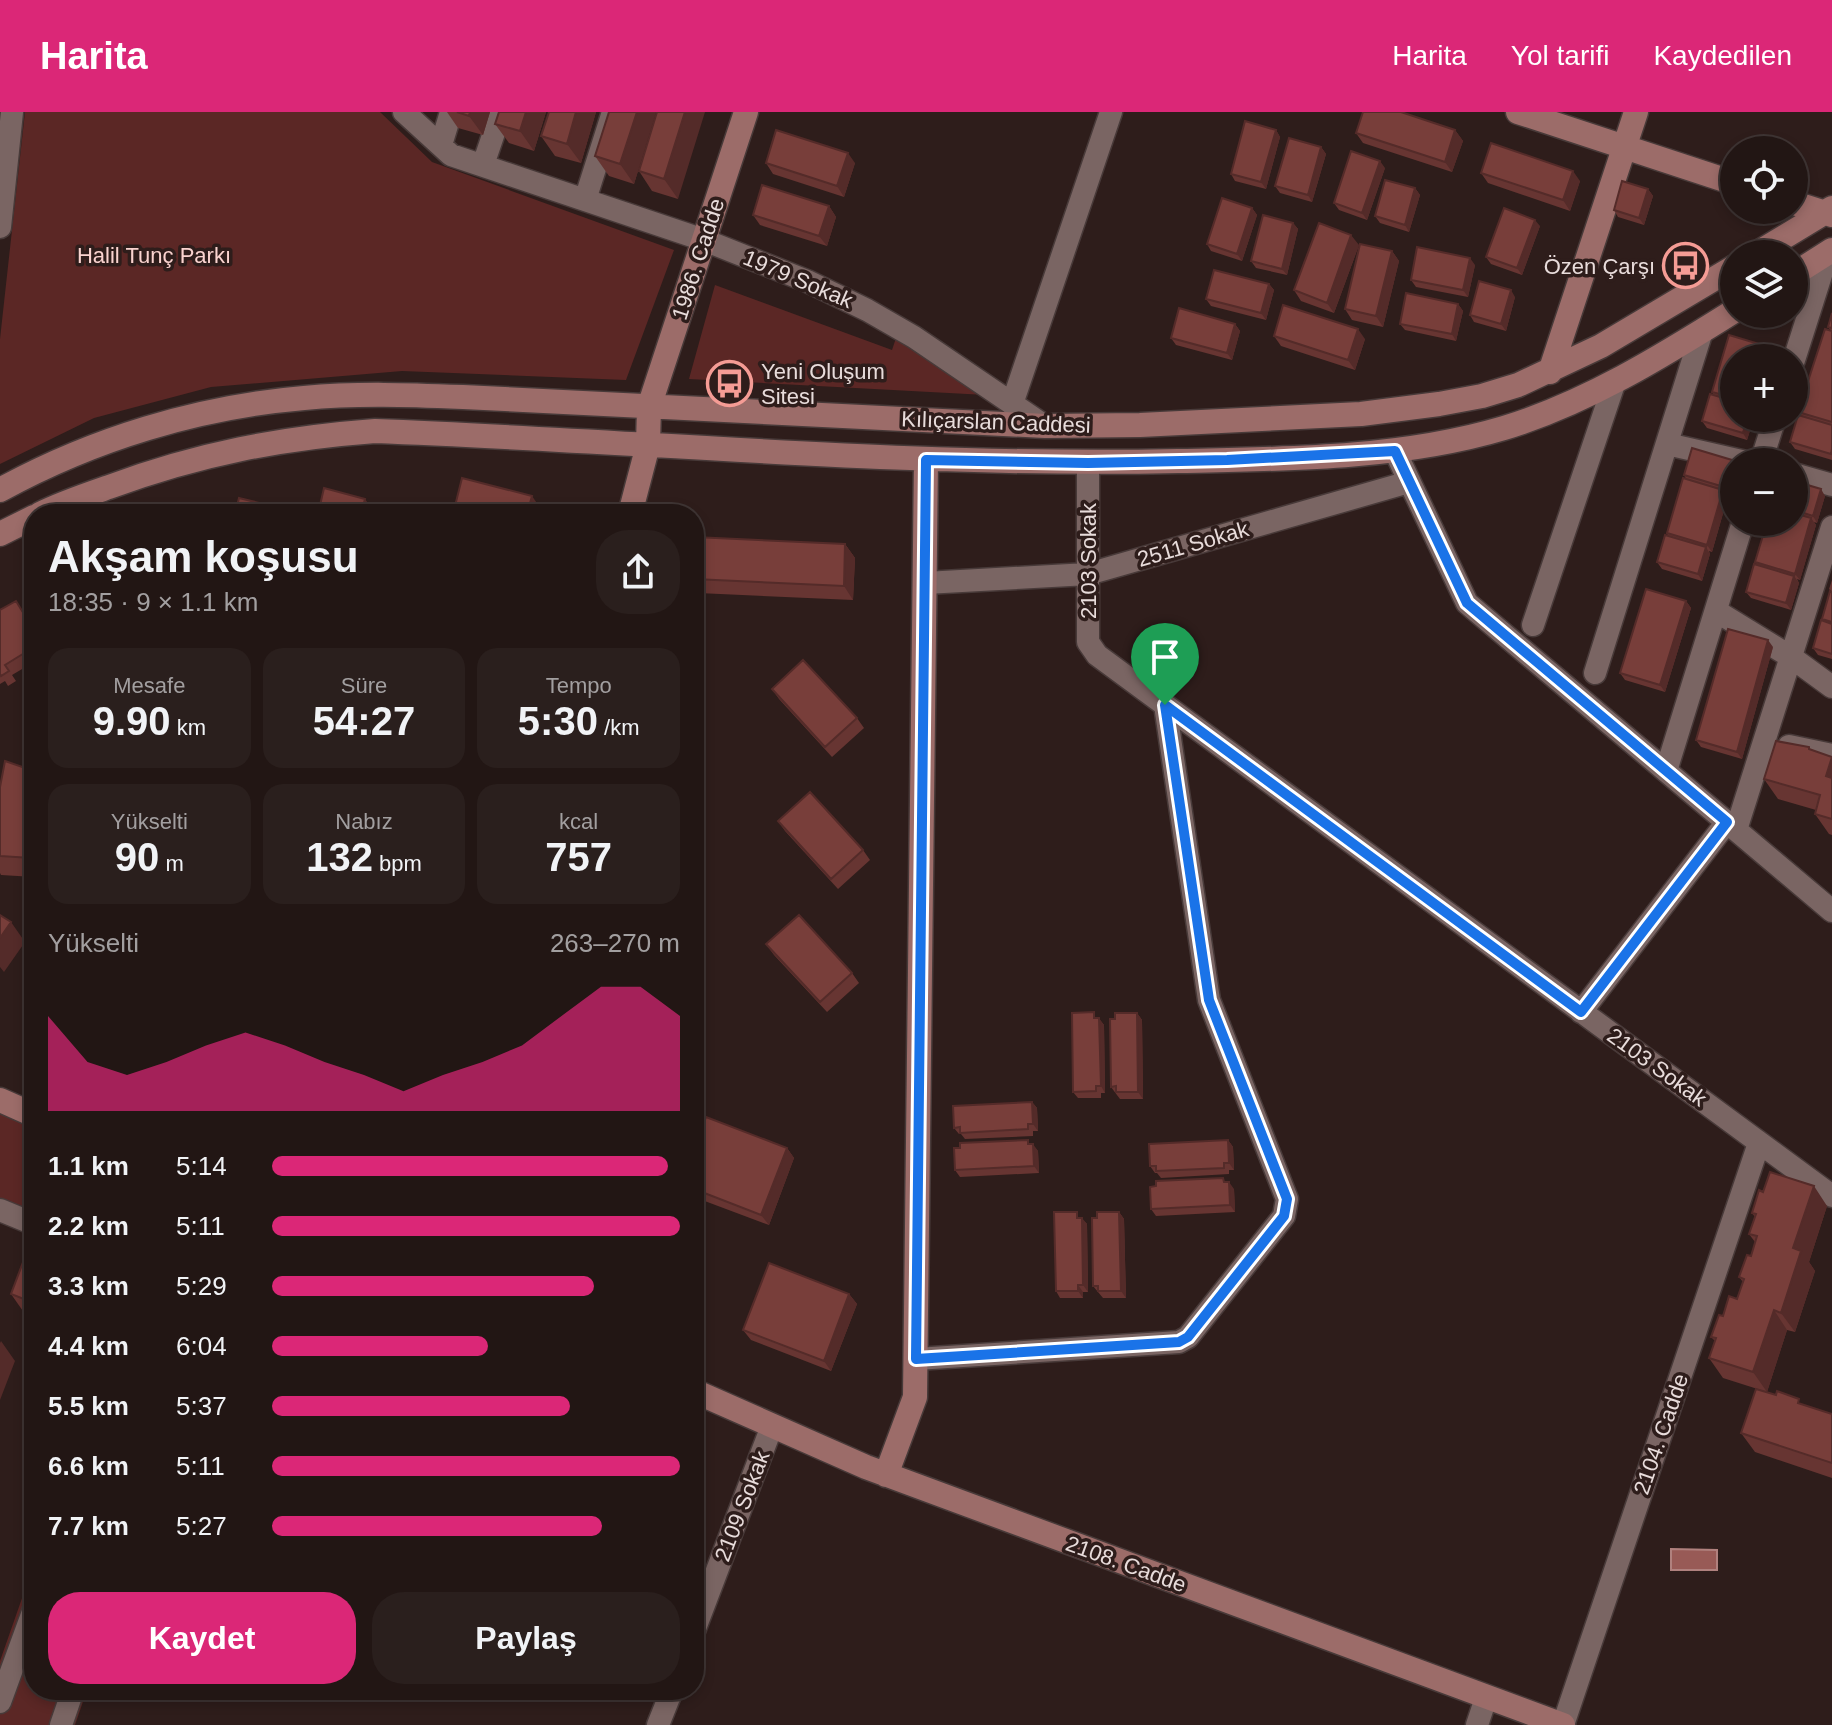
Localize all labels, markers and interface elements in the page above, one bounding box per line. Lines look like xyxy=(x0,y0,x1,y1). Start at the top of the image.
text: Harita xyxy=(40,35,148,77)
text: Harita xyxy=(1392,40,1467,71)
text: Yol tarifi xyxy=(1511,40,1609,71)
text: Kaydedilen xyxy=(1653,40,1792,71)
map controls xyxy=(1720,136,1808,536)
button: locate xyxy=(1720,136,1808,224)
street label: 1986. Cadde xyxy=(667,195,729,323)
button: layers xyxy=(1720,240,1808,328)
bus stop icon: Özen Çarşı xyxy=(1662,242,1710,290)
park label: Halil Tunç Parkı xyxy=(77,243,231,268)
street label: 1979 Sokak xyxy=(740,245,857,314)
place label: Özen Çarşı xyxy=(1544,254,1655,279)
button: + xyxy=(1720,344,1808,432)
place label: Yeni Oluşum Sitesi xyxy=(761,359,885,409)
bus stop icon: Yeni Oluşum Sitesi xyxy=(706,360,754,408)
street label: Kılıçarslan Caddesi xyxy=(901,406,1091,438)
button: − xyxy=(1720,448,1808,536)
street label: 2103 Sokak xyxy=(1076,502,1101,619)
street label: 2511 Sokak xyxy=(1134,516,1252,572)
button: share xyxy=(596,530,680,614)
text: Akşam koşusu xyxy=(48,532,359,581)
text: 18:35 · 9 × 1.1 km xyxy=(48,587,258,617)
pin xyxy=(1131,623,1199,705)
icon: arrive xyxy=(1143,635,1187,679)
text: Mesafe xyxy=(113,673,185,698)
text: Süre xyxy=(341,673,387,698)
text: Tempo xyxy=(546,673,612,698)
text: 9.90 xyxy=(93,699,171,743)
text: 54:27 xyxy=(313,699,415,743)
text: 5:30 xyxy=(518,699,598,743)
text: km xyxy=(171,715,206,740)
text: /km xyxy=(598,715,639,740)
text: Yükselti xyxy=(111,809,188,834)
text: Nabız xyxy=(335,809,393,834)
text: kcal xyxy=(559,809,598,834)
text: 90 xyxy=(115,835,159,879)
text: 132 xyxy=(306,835,373,879)
text: 757 xyxy=(545,835,612,879)
text: m xyxy=(159,851,184,876)
text: bpm xyxy=(373,851,422,876)
text: Yükselti xyxy=(48,928,139,958)
text: 263–270 m xyxy=(550,928,680,958)
street label: 2103 Sokak xyxy=(1603,1023,1712,1112)
text: 1.1 km xyxy=(48,1151,129,1181)
text: 5:14 xyxy=(176,1151,227,1181)
text: 2.2 km xyxy=(48,1211,129,1241)
text: 5:11 xyxy=(176,1211,225,1241)
text: 3.3 km xyxy=(48,1271,129,1301)
text: 5:29 xyxy=(176,1271,227,1301)
text: 4.4 km xyxy=(48,1331,129,1361)
text: 6:04 xyxy=(176,1331,227,1361)
street label: 2104. Cadde xyxy=(1629,1370,1693,1498)
text: 5.5 km xyxy=(48,1391,129,1421)
text: 5:37 xyxy=(176,1391,227,1421)
street label: 2109 Sokak xyxy=(710,1446,775,1565)
text: 6.6 km xyxy=(48,1451,129,1481)
text: 5:11 xyxy=(176,1451,225,1481)
text: 7.7 km xyxy=(48,1511,129,1541)
text: 5:27 xyxy=(176,1511,227,1541)
street label: 2108. Cadde xyxy=(1063,1531,1189,1597)
button: Kaydet xyxy=(48,1592,356,1684)
button: Paylaş xyxy=(372,1592,680,1684)

